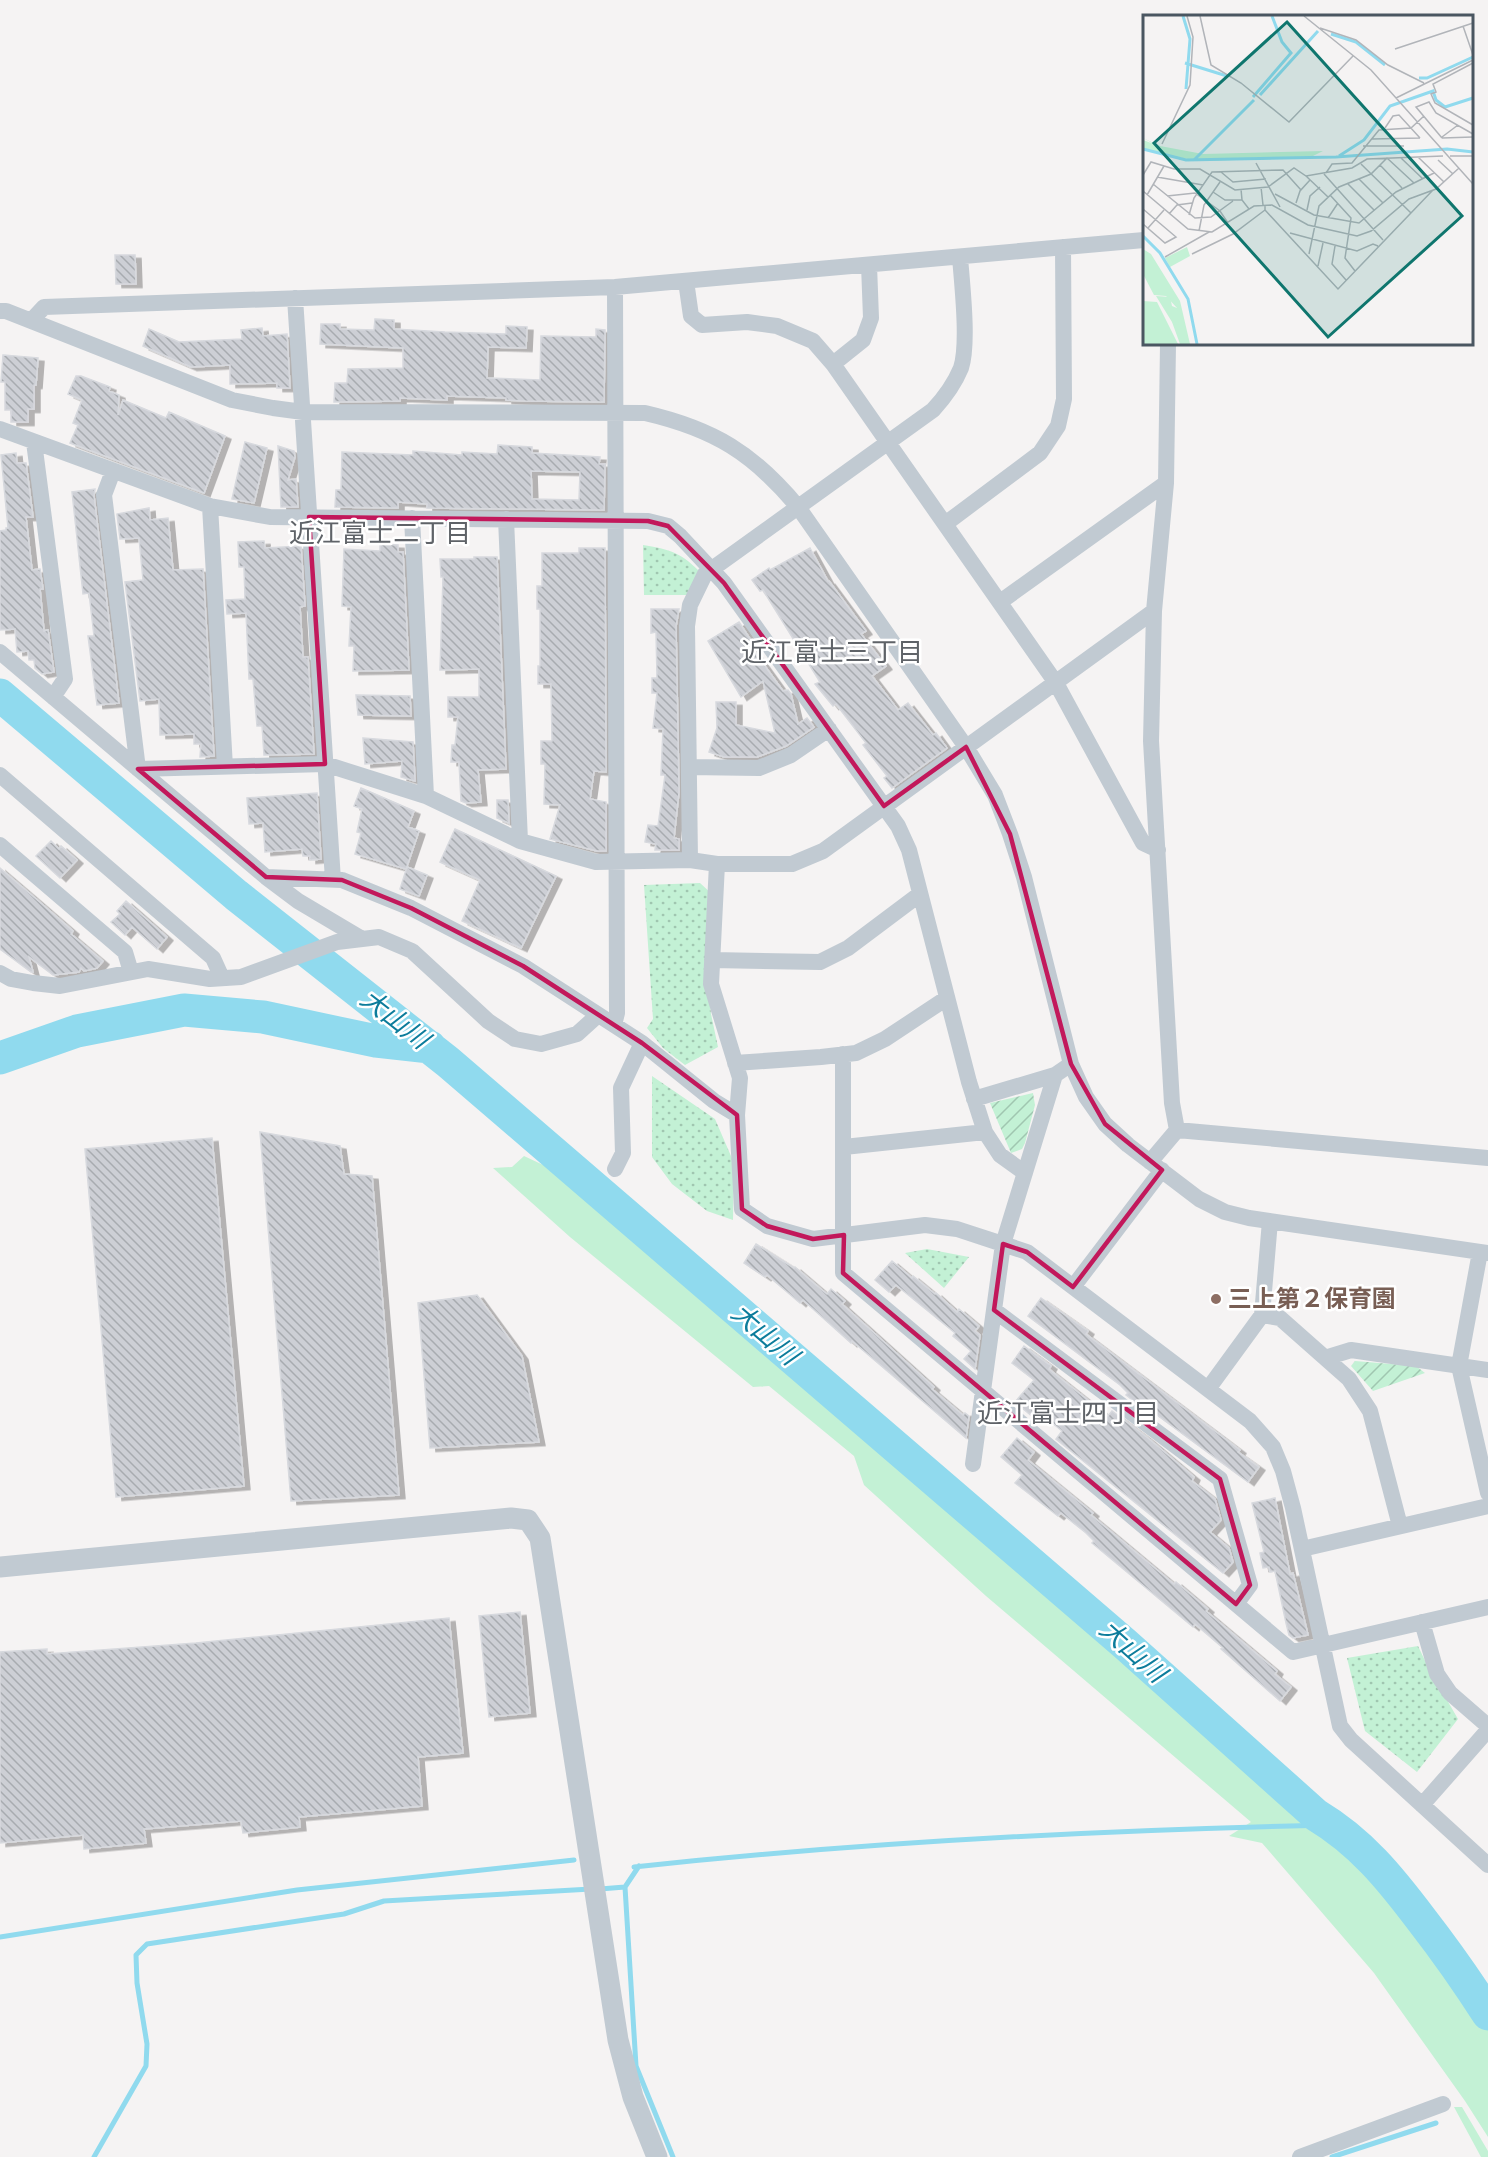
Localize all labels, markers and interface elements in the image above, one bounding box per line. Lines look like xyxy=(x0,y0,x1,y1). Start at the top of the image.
inset map xyxy=(1143,15,1473,345)
district label: 近江富士二丁目 xyxy=(289,520,471,547)
district label: 近江富士三丁目 xyxy=(741,639,923,666)
water label: 大山川 xyxy=(356,985,436,1056)
place label: 三上第２保育園 xyxy=(1228,1286,1396,1312)
marker: 三上第２保育園 xyxy=(1209,1292,1223,1306)
water label: 大山川 xyxy=(726,1299,805,1372)
district label: 近江富士四丁目 xyxy=(977,1400,1159,1427)
water label: 大山川 xyxy=(1095,1615,1173,1690)

